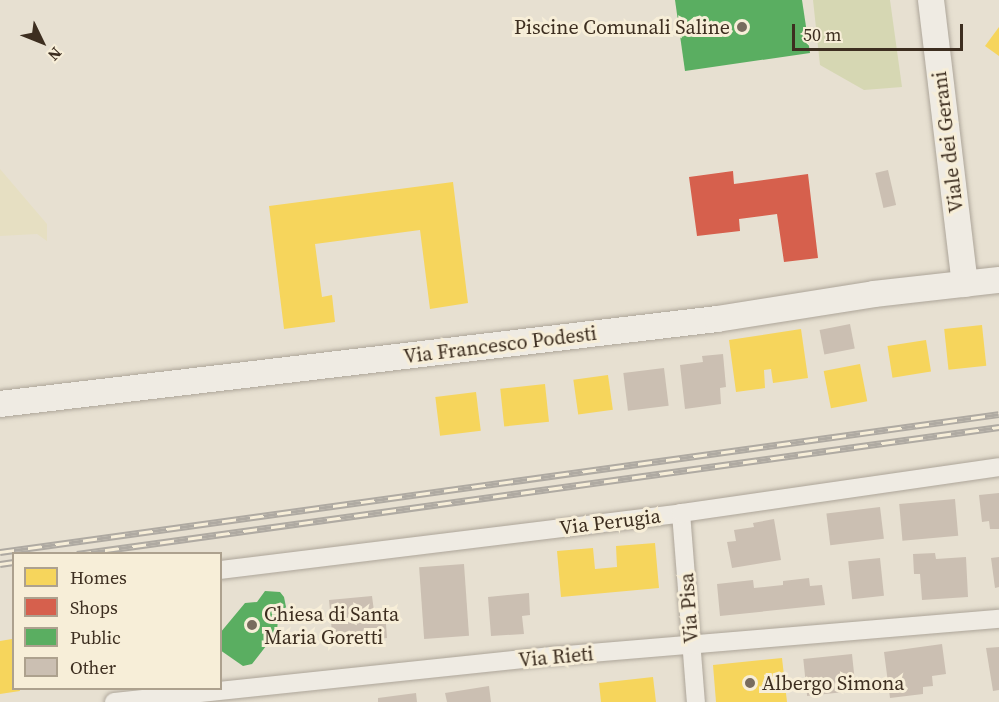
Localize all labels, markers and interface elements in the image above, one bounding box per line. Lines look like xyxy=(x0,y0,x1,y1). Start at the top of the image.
north arrow xyxy=(12,12,72,72)
scale bar xyxy=(795,12,966,50)
place label: Piscine Comunali Saline xyxy=(514,15,730,39)
marker: Piscine Comunali Saline xyxy=(735,20,749,34)
text: 50 m xyxy=(803,22,841,47)
text: N xyxy=(43,43,67,66)
street label: Viale dei Gerani xyxy=(927,70,969,214)
street label: Via Francesco Podesti xyxy=(402,321,598,369)
street label: Via Perugia xyxy=(558,504,662,540)
legend xyxy=(12,552,222,690)
text: Homes xyxy=(70,565,127,590)
street label: Via Pisa xyxy=(675,572,703,644)
text: Shops xyxy=(70,595,118,620)
place label: Chiesa di Santa Maria Goretti xyxy=(264,602,399,649)
marker: Chiesa di Santa Maria Goretti xyxy=(245,618,259,632)
text: Public xyxy=(70,625,121,650)
street label: Via Rieti xyxy=(517,642,595,672)
text: Other xyxy=(70,655,116,680)
place label: Albergo Simona xyxy=(762,671,905,695)
marker: Albergo Simona xyxy=(743,676,757,690)

